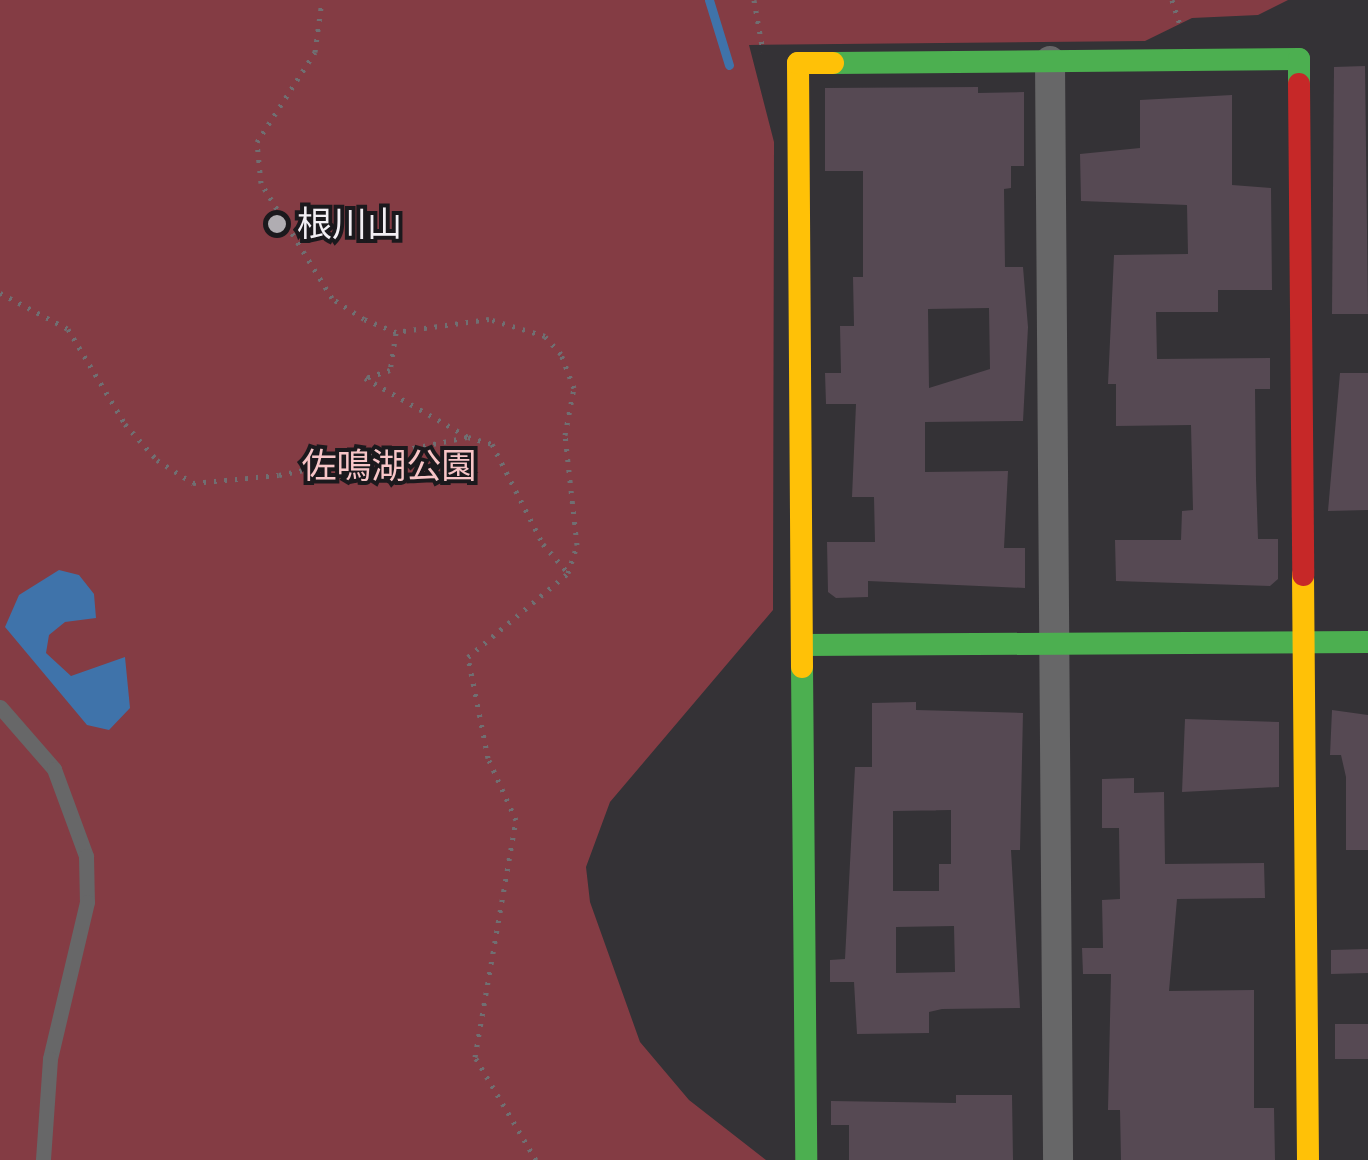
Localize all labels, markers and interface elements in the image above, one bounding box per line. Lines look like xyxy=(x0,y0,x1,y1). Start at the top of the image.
place label: 根川山 xyxy=(297,203,402,245)
marker: 根川山 xyxy=(266,213,288,235)
park label: 佐鳴湖公園 xyxy=(302,445,476,487)

